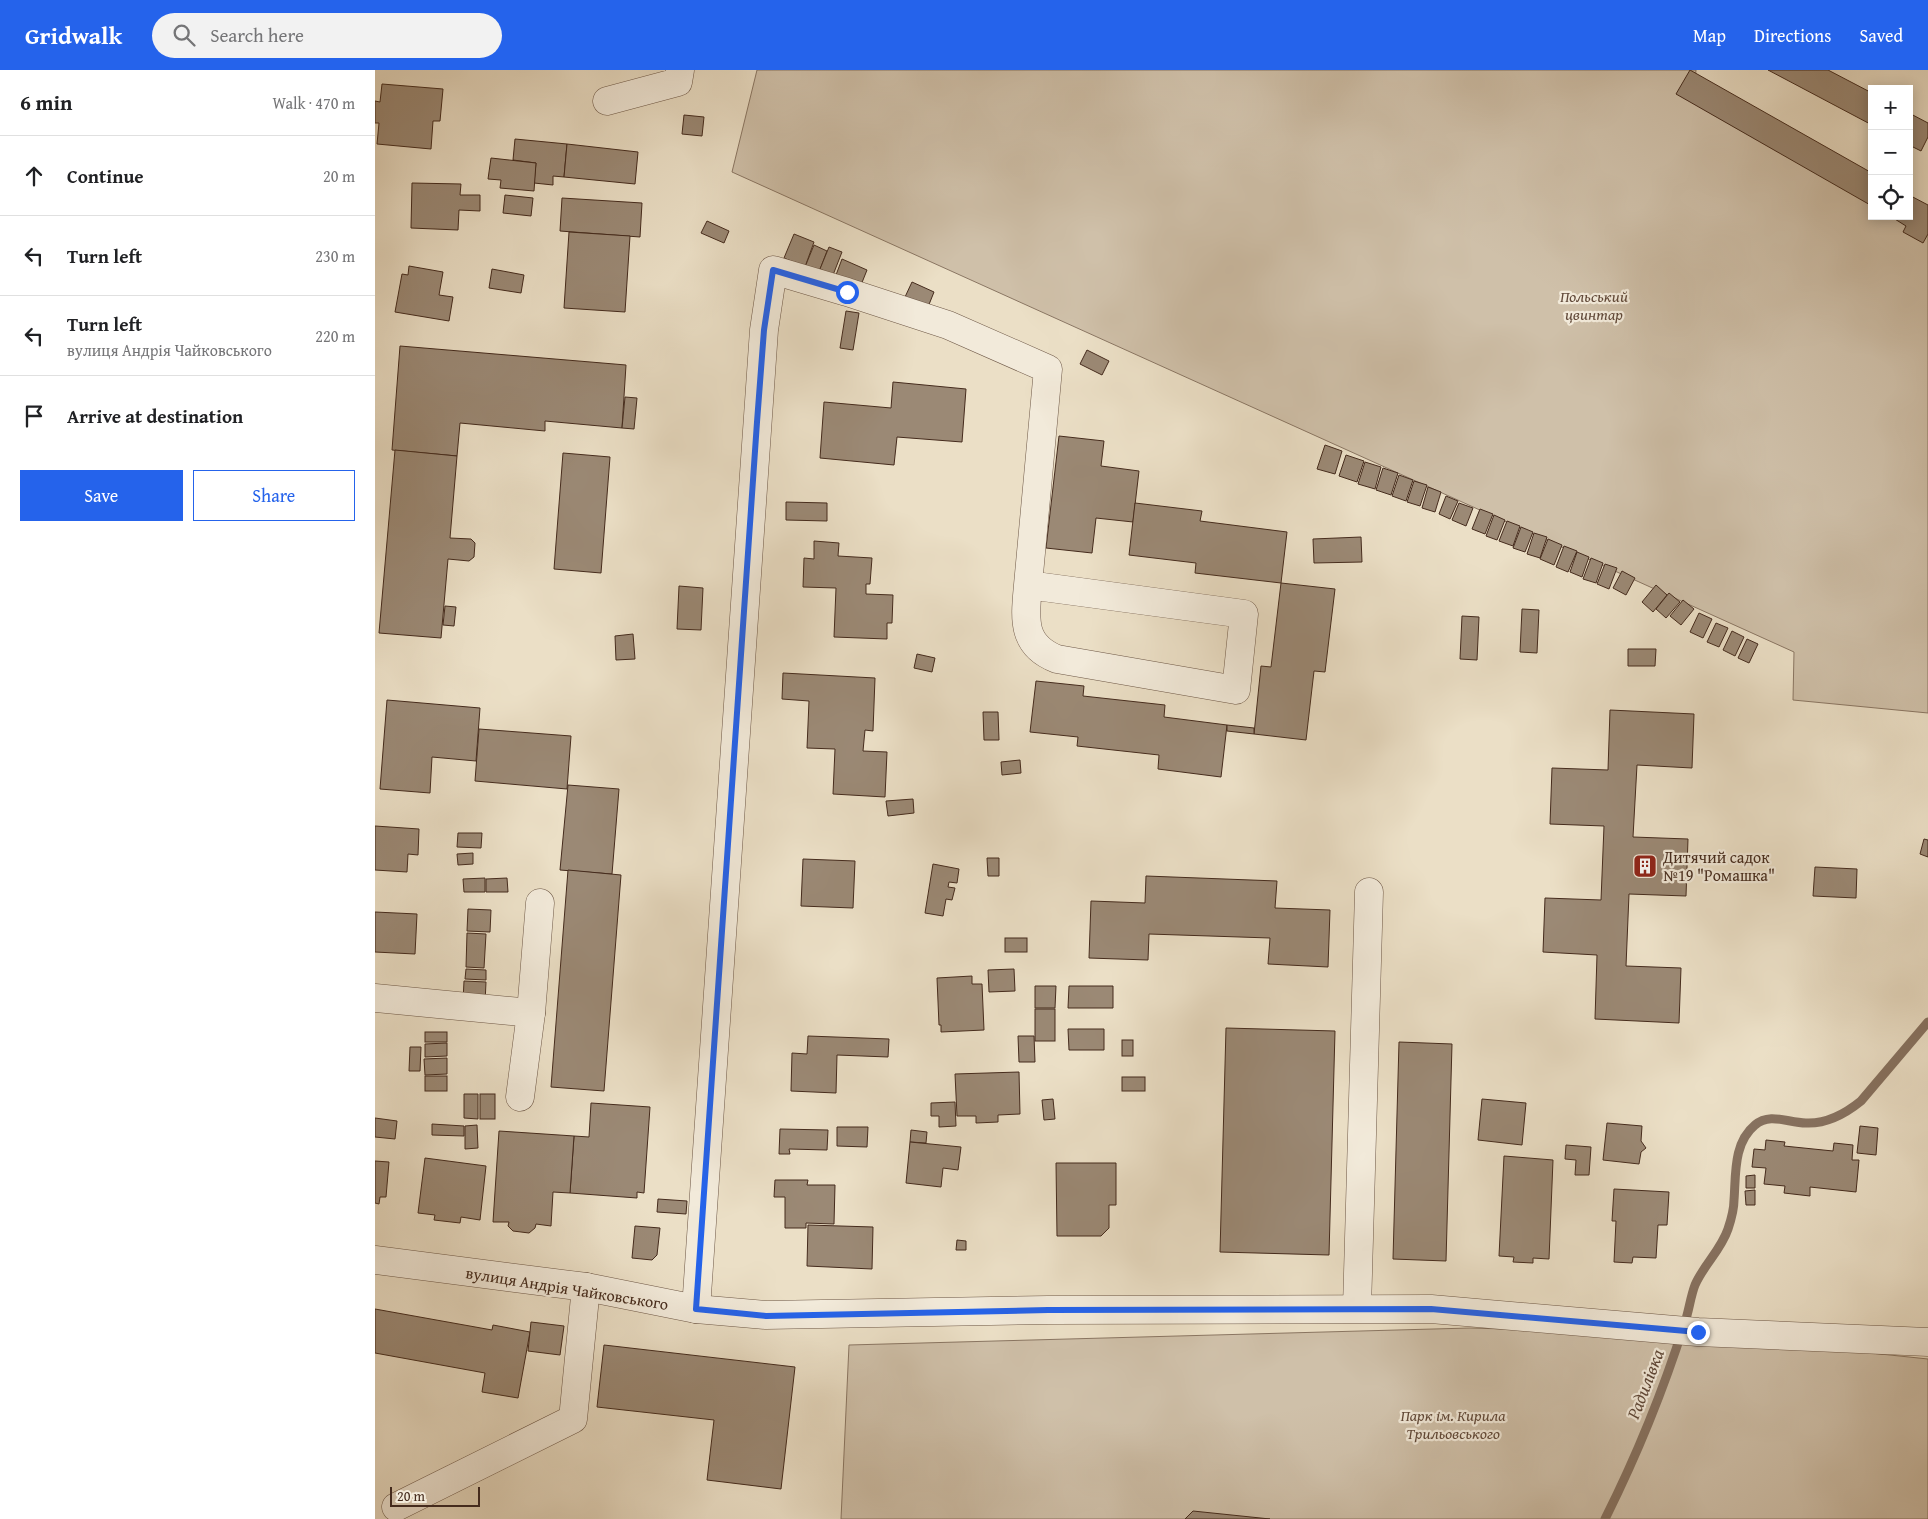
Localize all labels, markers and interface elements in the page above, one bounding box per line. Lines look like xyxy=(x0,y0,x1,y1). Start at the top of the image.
search box xyxy=(152,13,502,58)
text: Gridwalk xyxy=(25,18,122,53)
icon: search xyxy=(170,21,198,49)
text: Search here xyxy=(210,21,304,49)
text: Map xyxy=(1693,22,1726,49)
text: Directions xyxy=(1754,22,1831,49)
text: Saved xyxy=(1859,22,1903,49)
map controls xyxy=(1868,85,1913,220)
button: + xyxy=(1868,85,1913,130)
text: 6 min xyxy=(20,87,72,118)
text: Walk · 470 m xyxy=(272,91,355,115)
button: − xyxy=(1868,130,1913,175)
icon: ahead xyxy=(20,162,48,190)
text: Continue xyxy=(67,162,144,190)
text: 20 m xyxy=(323,164,355,188)
button: locate xyxy=(1868,175,1913,220)
icon: left xyxy=(20,242,48,270)
text: Turn left xyxy=(67,242,142,270)
text: 230 m xyxy=(315,244,355,268)
route start xyxy=(836,281,859,304)
park label: Польський цвинтар xyxy=(1560,284,1628,326)
text: Turn left xyxy=(67,310,142,338)
icon: left xyxy=(20,322,48,350)
text: 220 m xyxy=(315,324,355,348)
text: вулиця Андрія Чайковського xyxy=(67,338,272,362)
icon: arrive xyxy=(20,402,48,430)
text: Arrive at destination xyxy=(67,402,243,430)
button: Save xyxy=(20,470,183,521)
button: Share xyxy=(193,470,355,521)
place label: Дитячий садок №19 "Ромашка" xyxy=(1662,845,1775,887)
building icon: Дитячий садок №19 "Ромашка" xyxy=(1632,853,1658,879)
street label: вулиця Андрія Чайковського xyxy=(464,1260,670,1316)
route end xyxy=(1687,1321,1710,1344)
water label: Радилівка xyxy=(1619,1344,1671,1424)
park label: Парк ім. Кирила Трильовського xyxy=(1400,1403,1506,1445)
scale bar xyxy=(390,1484,480,1507)
text: 20 m xyxy=(397,1486,425,1506)

